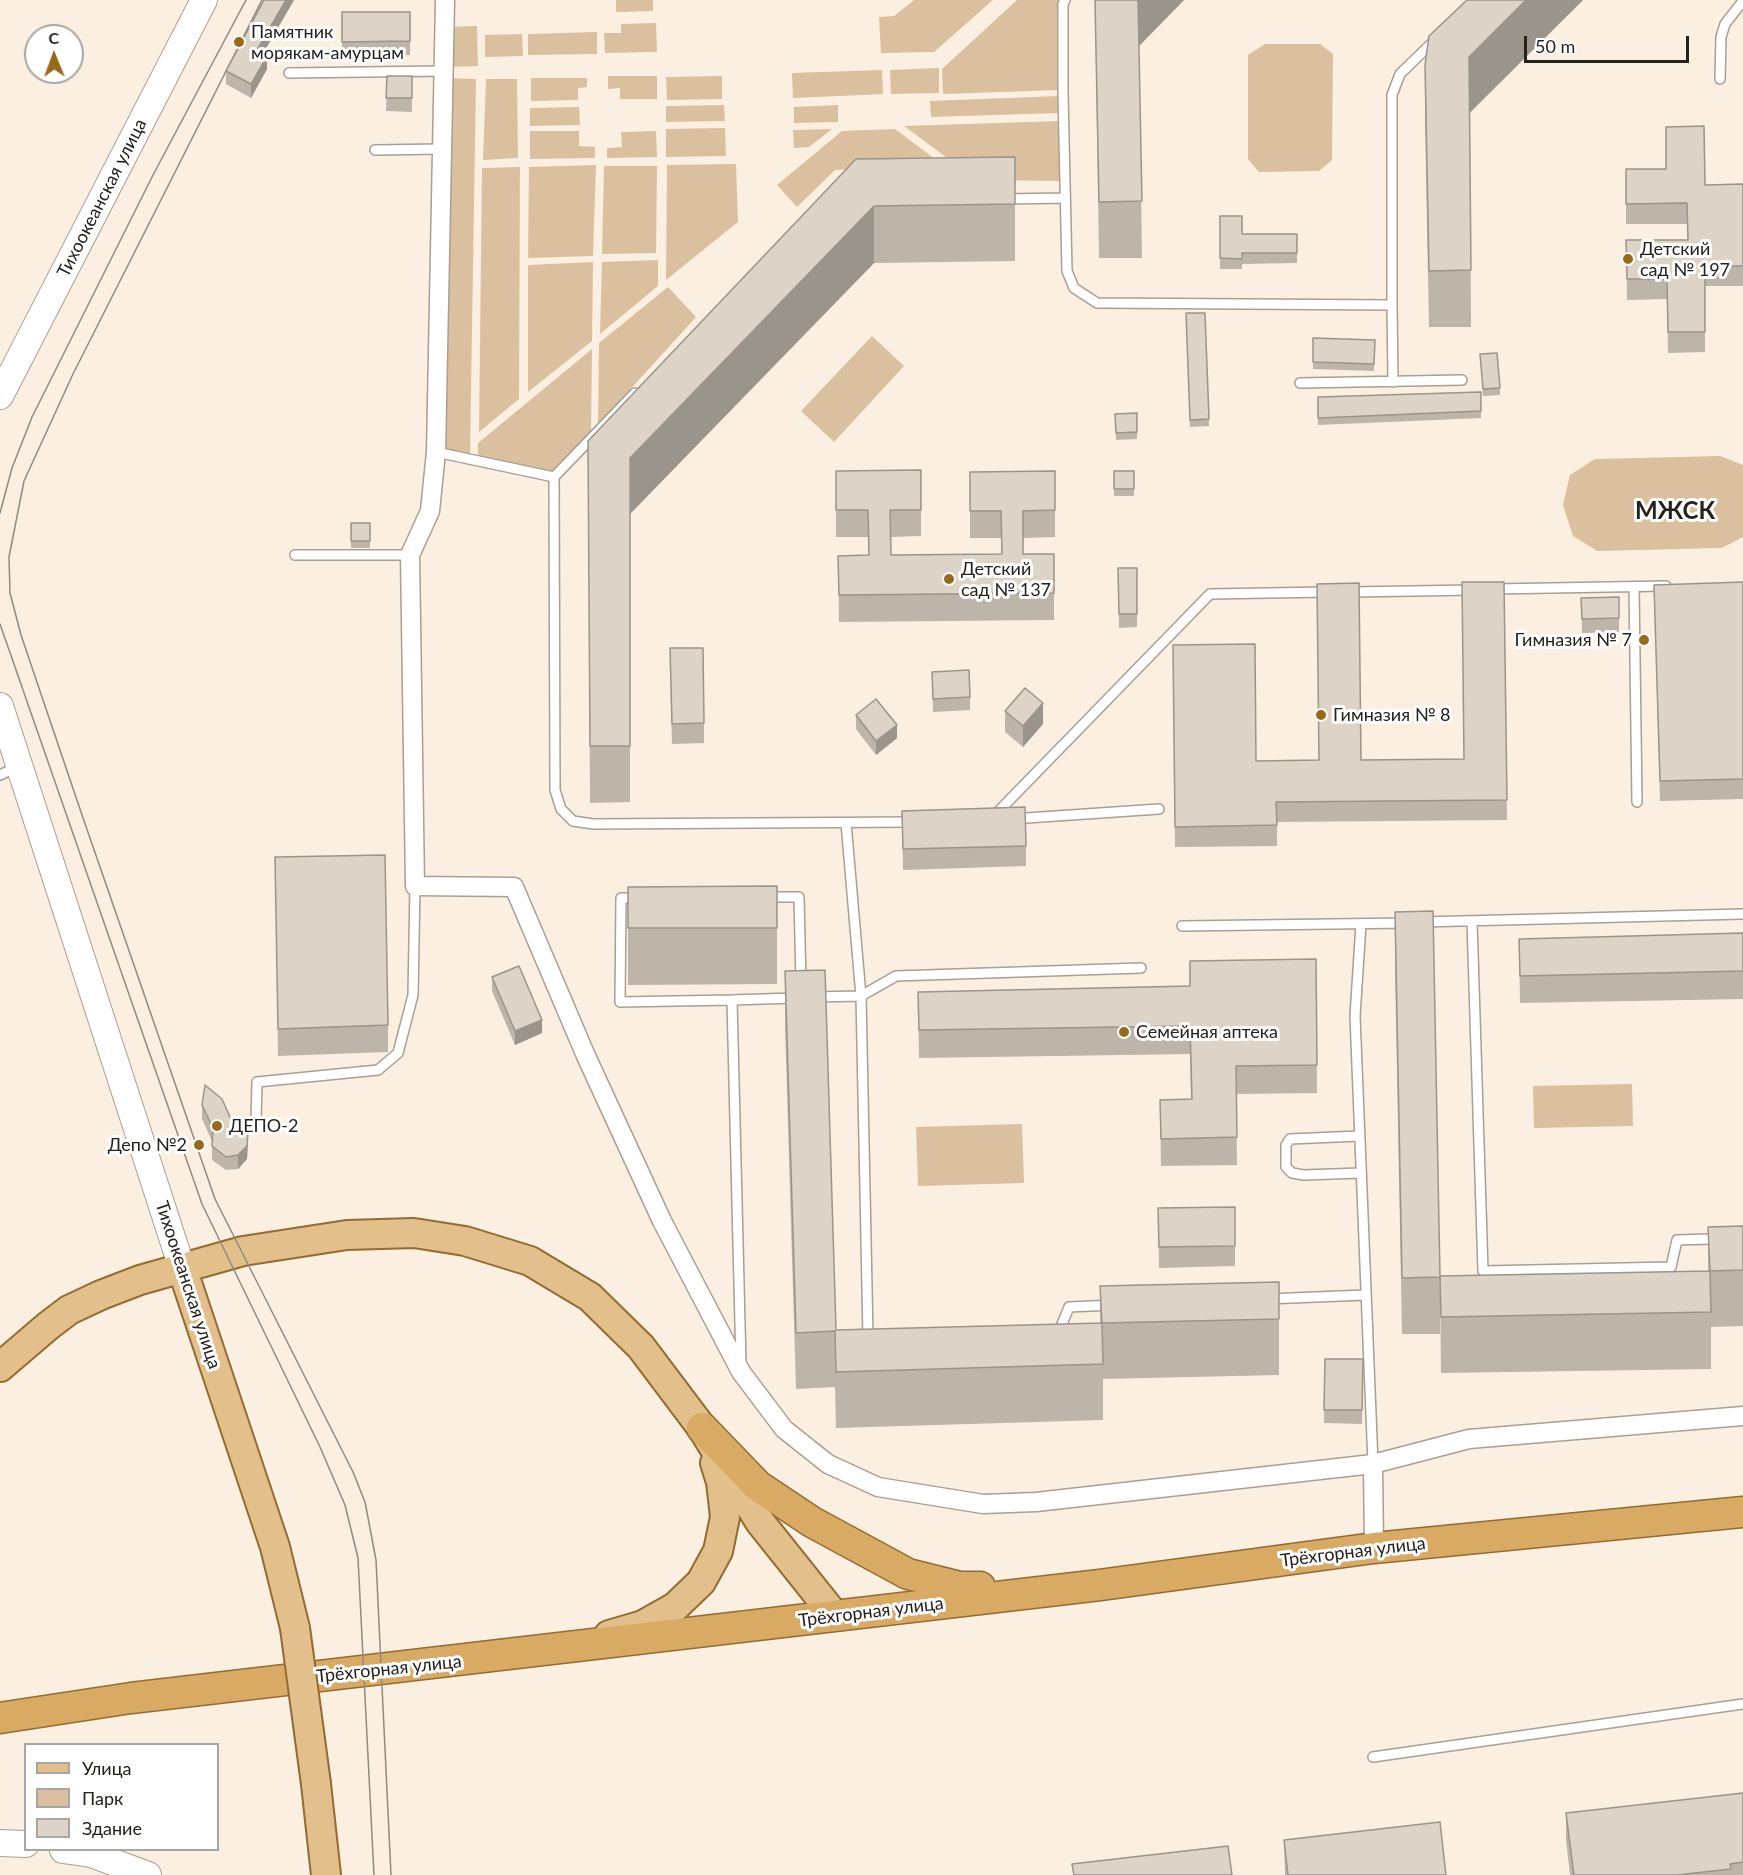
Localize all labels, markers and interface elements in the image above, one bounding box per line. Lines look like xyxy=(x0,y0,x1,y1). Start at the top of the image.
place label: Памятник морякам-амурцам xyxy=(251,21,404,63)
north arrow xyxy=(24,24,84,84)
scale bar xyxy=(1527,24,1692,62)
text: С xyxy=(48,28,59,47)
marker: Памятник морякам-амурцам xyxy=(232,35,246,49)
text: 50 m xyxy=(1535,35,1575,57)
street label: Тихоокеанская улица xyxy=(53,115,151,281)
place label: Детский сад № 197 xyxy=(1640,238,1730,280)
marker: Детский сад № 197 xyxy=(1621,252,1635,266)
district label: МЖСК xyxy=(1635,497,1715,525)
place label: Детский сад № 137 xyxy=(961,558,1051,600)
marker: Детский сад № 137 xyxy=(942,572,956,586)
place label: Гимназия № 7 xyxy=(1514,629,1632,651)
marker: Гимназия № 7 xyxy=(1637,633,1651,647)
place label: Гимназия № 8 xyxy=(1333,704,1451,726)
marker: Гимназия № 8 xyxy=(1314,708,1328,722)
place label: Семейная аптека xyxy=(1136,1021,1278,1043)
marker: Семейная аптека xyxy=(1117,1025,1131,1039)
place label: ДЕПО-2 xyxy=(229,1115,298,1137)
marker: ДЕПО-2 xyxy=(210,1119,224,1133)
place label: Депо №2 xyxy=(108,1134,187,1156)
marker: Депо №2 xyxy=(192,1138,206,1152)
street label: Тихоокеанская улица xyxy=(151,1198,225,1372)
street label: Трёхгорная улица xyxy=(1279,1532,1427,1572)
street label: Трёхгорная улица xyxy=(797,1592,945,1632)
street label: Трёхгорная улица xyxy=(315,1651,463,1687)
legend xyxy=(24,1743,219,1851)
text: Улица xyxy=(82,1757,132,1779)
text: Парк xyxy=(82,1787,123,1809)
text: Здание xyxy=(82,1817,142,1839)

